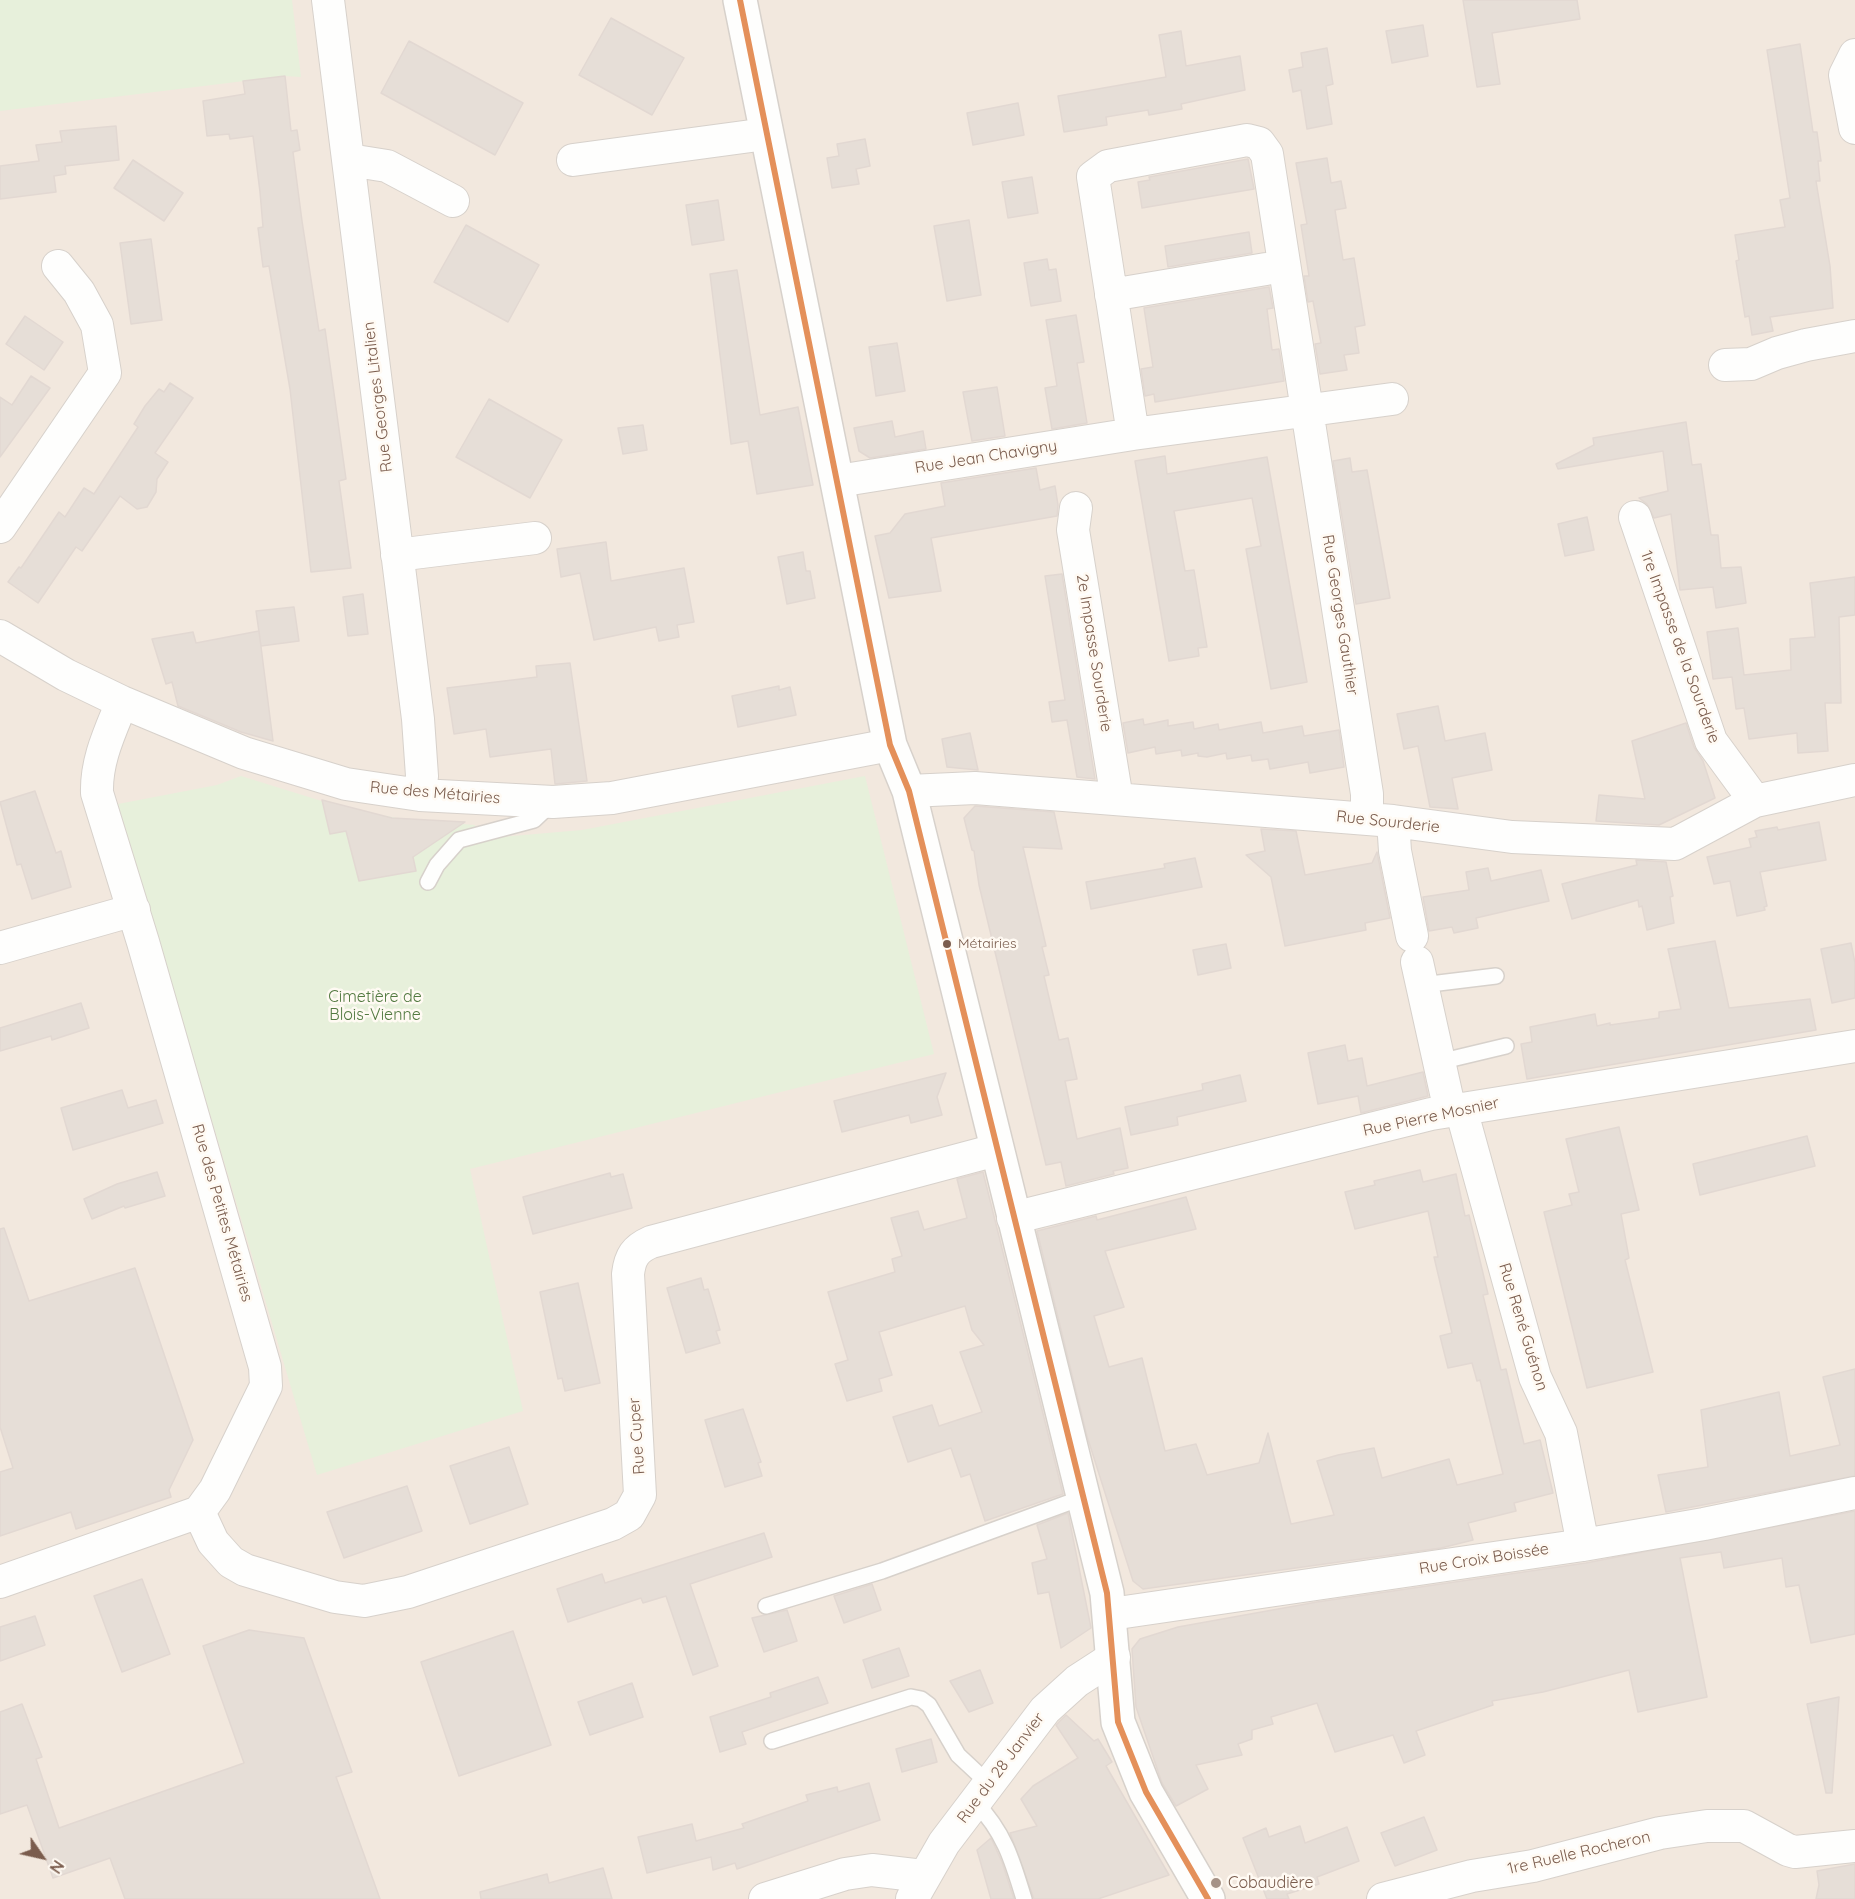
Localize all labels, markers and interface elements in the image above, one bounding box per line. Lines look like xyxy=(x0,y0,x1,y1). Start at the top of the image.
street label: Rue Georges Litalien xyxy=(359,320,397,474)
street label: Rue Jean Chavigny xyxy=(913,436,1059,478)
street label: Rue Georges Gauthier xyxy=(1318,533,1362,697)
street label: 1re Impasse de la Sourderie xyxy=(1636,548,1724,746)
street label: 2e Impasse Sourderie xyxy=(1072,573,1116,733)
street label: Rue des Métairies xyxy=(369,778,501,808)
street label: Rue Sourderie xyxy=(1335,807,1441,837)
place label: Métairies xyxy=(958,936,1017,952)
marker: Métairies xyxy=(941,938,953,950)
park label: Cimetière de Blois-Vienne xyxy=(328,987,422,1025)
street label: Rue Pierre Mosnier xyxy=(1361,1093,1501,1141)
street label: Rue des Petites Métairies xyxy=(187,1122,257,1304)
street label: Rue René Guénon xyxy=(1494,1261,1552,1393)
street label: Rue Cuper xyxy=(625,1397,649,1475)
street label: Rue Croix Boissée xyxy=(1418,1539,1550,1579)
street label: Rue du 28 Janvier xyxy=(953,1709,1049,1827)
north arrow xyxy=(12,1827,72,1887)
street label: 1re Ruelle Rocheron xyxy=(1506,1827,1652,1879)
text: N xyxy=(45,1857,69,1878)
place label: Cobaudière xyxy=(1228,1873,1313,1893)
marker: Cobaudière xyxy=(1209,1876,1223,1890)

